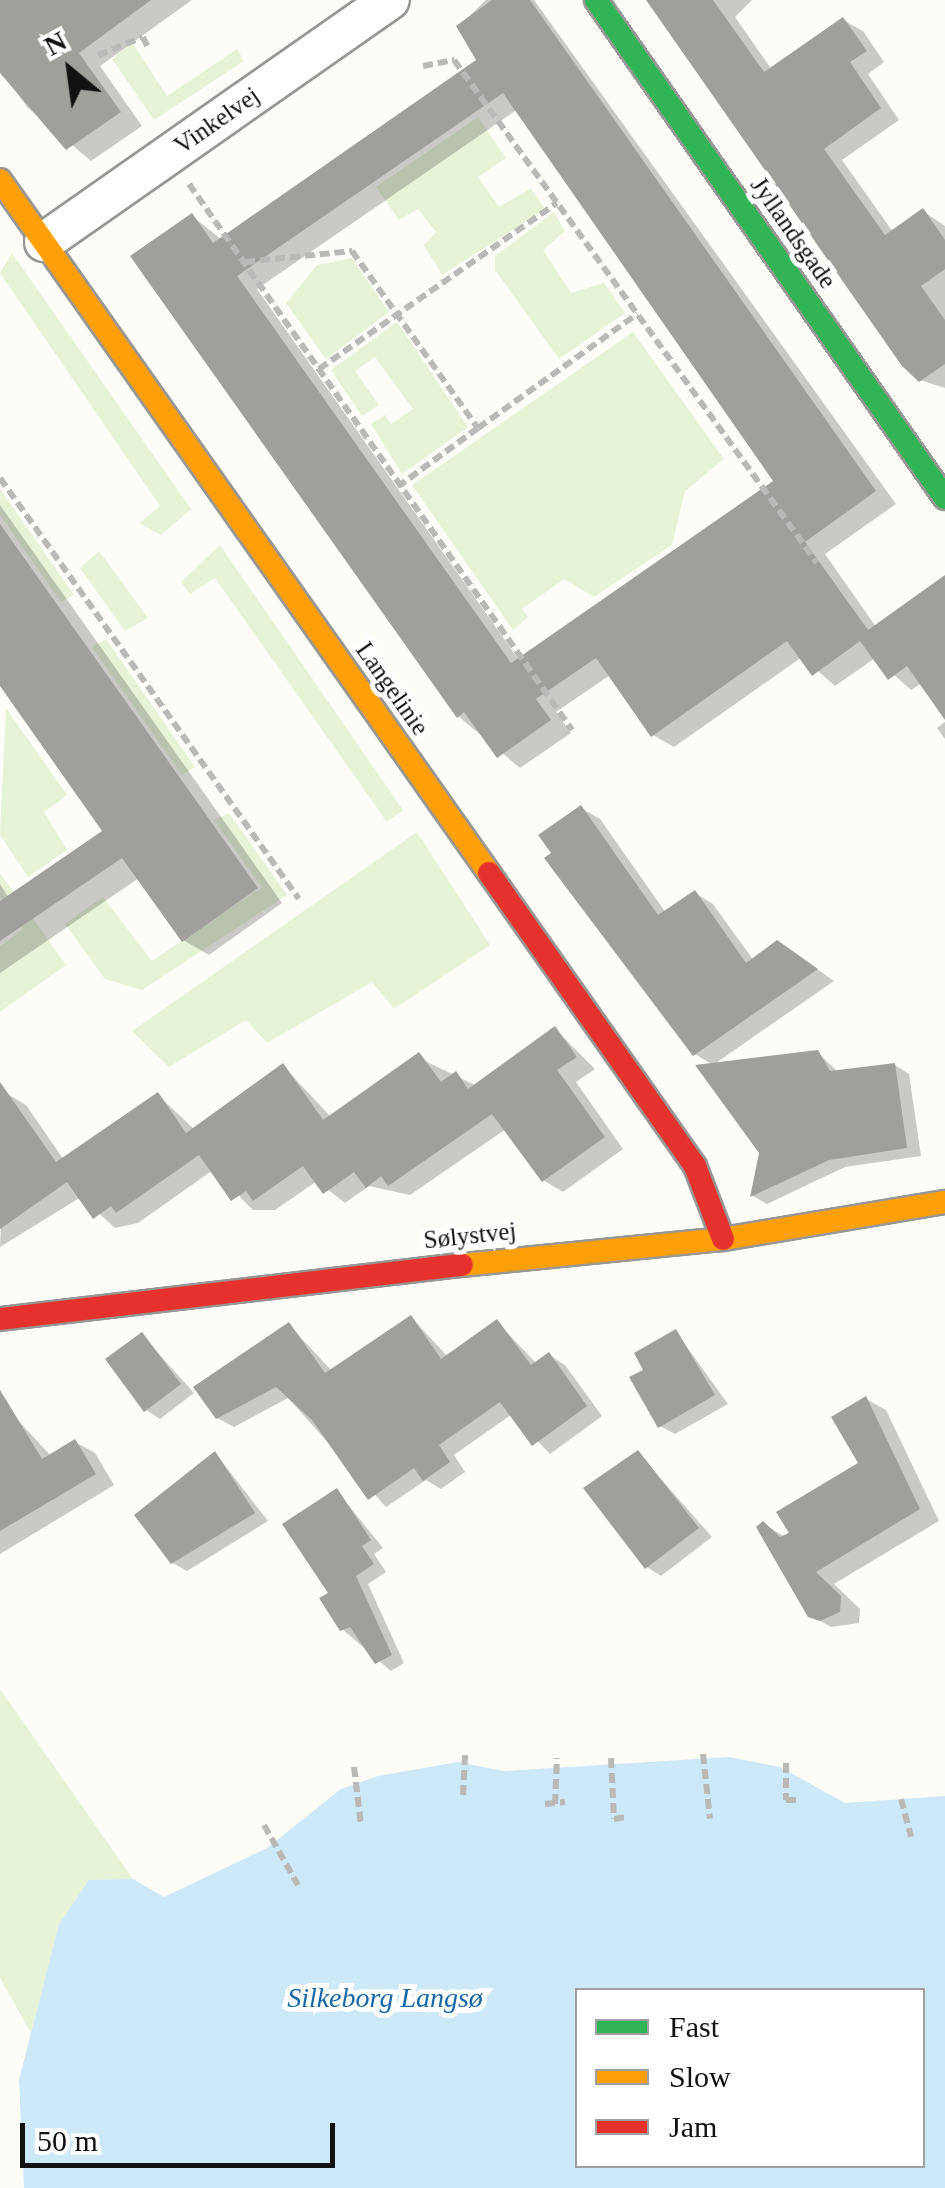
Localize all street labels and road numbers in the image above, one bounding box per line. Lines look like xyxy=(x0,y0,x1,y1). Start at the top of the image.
street label: Vinkelvej xyxy=(169,81,265,161)
street label: Jyllandsgade xyxy=(744,172,842,294)
street label: Langelinie xyxy=(349,637,435,741)
street label: Sølystvej xyxy=(422,1216,518,1256)

